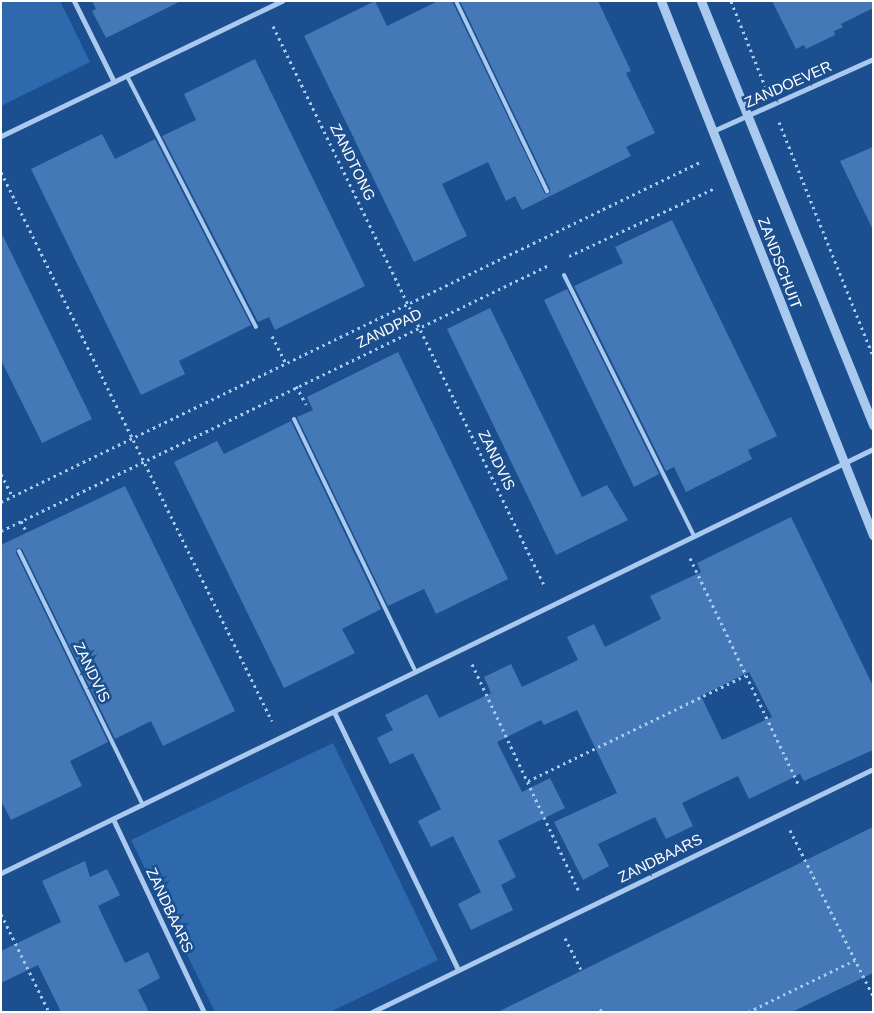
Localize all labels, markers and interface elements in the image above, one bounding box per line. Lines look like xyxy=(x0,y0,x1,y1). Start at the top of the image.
street label: ZANDOEVER xyxy=(742,57,834,111)
street label: ZANDTONG xyxy=(327,120,379,204)
street label: ZANDSCHUIT xyxy=(754,215,806,311)
street label: ZANDPAD xyxy=(353,304,425,352)
street label: ZANDVIS xyxy=(475,427,519,493)
street label: ZANDVIS xyxy=(70,639,114,705)
street label: ZANDBAARS xyxy=(615,830,705,886)
street label: ZANDBAARS xyxy=(142,865,198,955)

